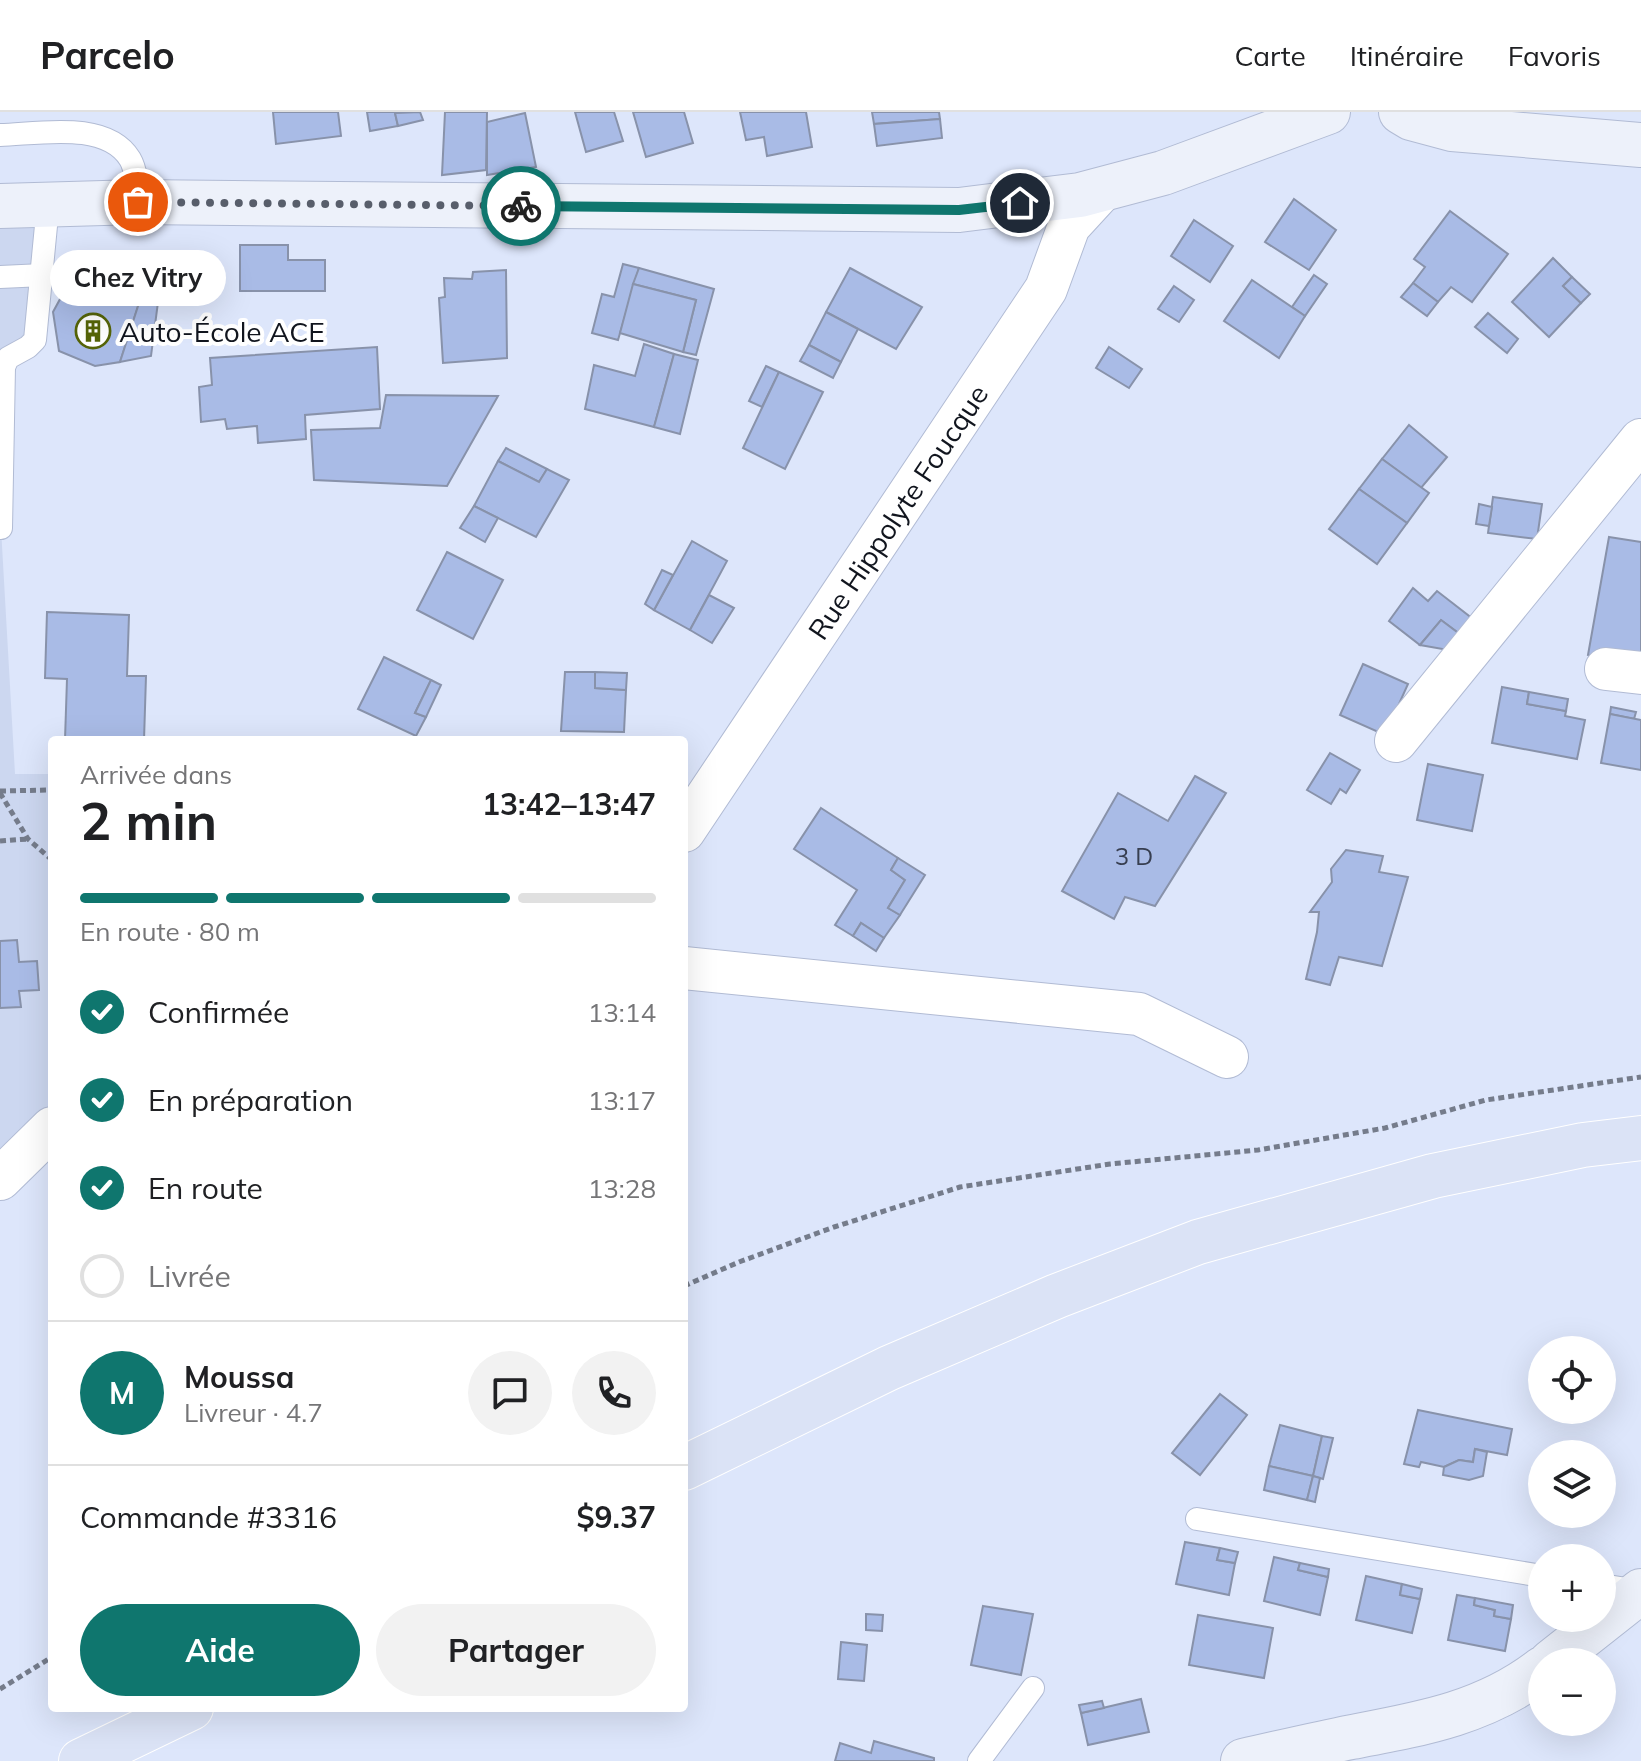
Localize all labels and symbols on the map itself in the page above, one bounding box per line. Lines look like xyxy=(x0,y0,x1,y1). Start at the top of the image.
courier xyxy=(481,166,561,246)
pin xyxy=(104,168,172,236)
pin xyxy=(986,169,1054,237)
callout: Chez Vitry xyxy=(50,250,226,306)
building icon: Auto-École ACE xyxy=(74,312,112,350)
place label: Auto-École ACE xyxy=(119,314,325,349)
street label: Rue Hippolyte Foucque xyxy=(800,378,995,646)
house number: 3 D xyxy=(1115,841,1153,871)

